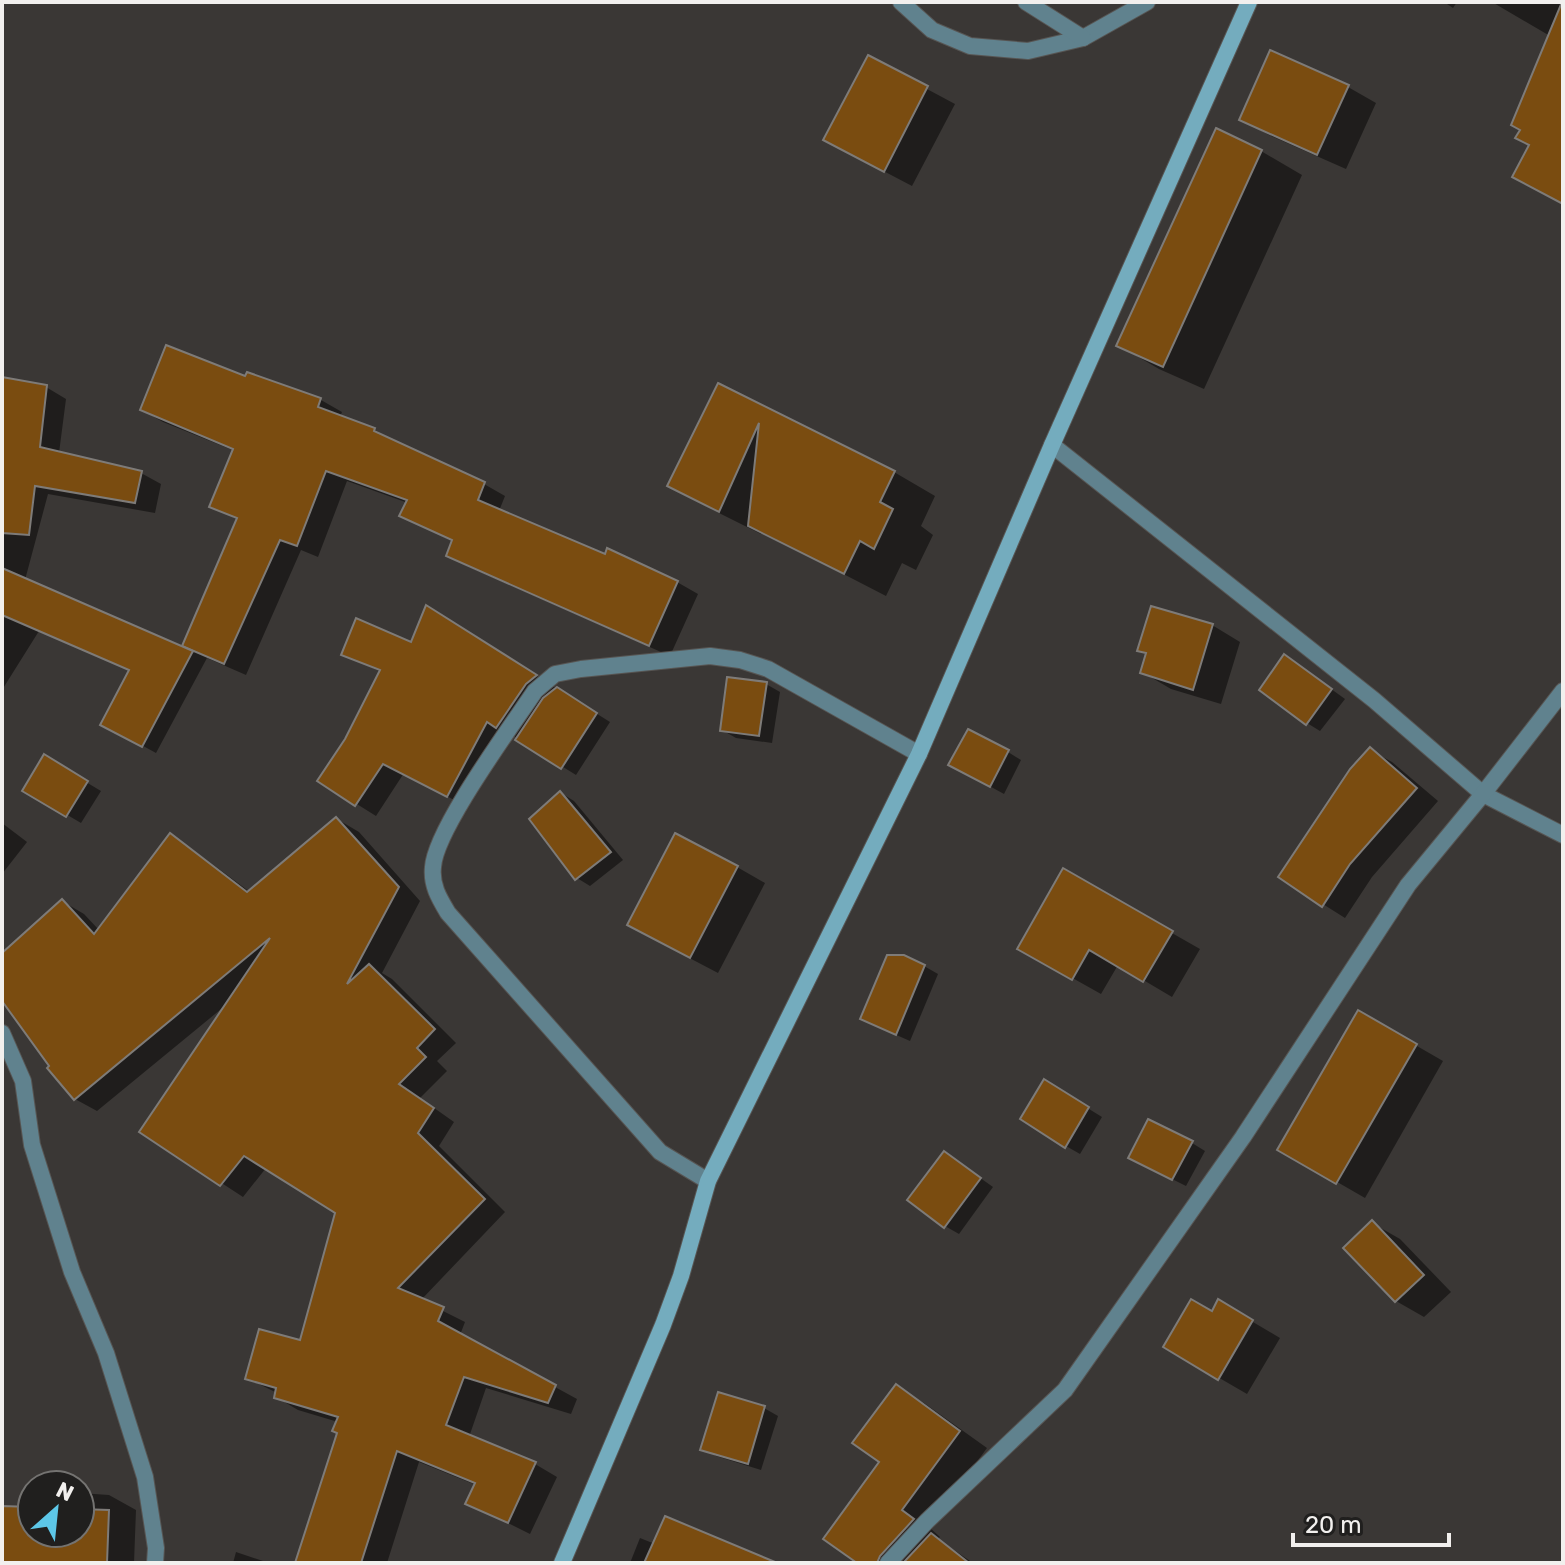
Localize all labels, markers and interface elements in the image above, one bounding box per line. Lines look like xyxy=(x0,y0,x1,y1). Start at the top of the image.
north arrow xyxy=(16,1469,96,1549)
text: N xyxy=(52,1476,78,1507)
scale bar xyxy=(1293,1497,1449,1547)
text: 20 m xyxy=(1305,1511,1362,1539)

